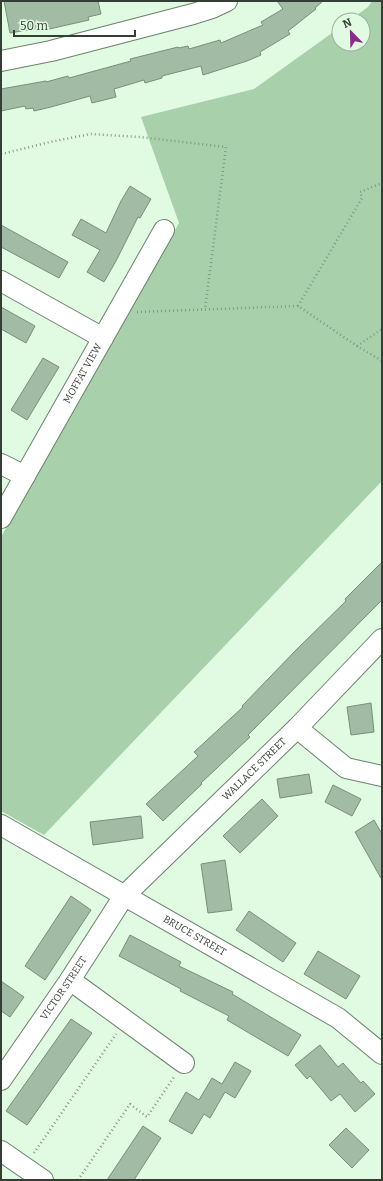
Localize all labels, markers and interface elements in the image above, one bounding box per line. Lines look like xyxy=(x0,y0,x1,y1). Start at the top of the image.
scale bar xyxy=(14,12,135,38)
north arrow xyxy=(331,12,371,52)
text: N xyxy=(341,15,354,31)
text: 50 m xyxy=(20,19,49,33)
street label: MOFFAT VIEW xyxy=(61,341,105,406)
street label: WALLACE STREET xyxy=(220,736,289,803)
street label: BRUCE STREET xyxy=(161,913,228,959)
street label: VICTOR STREET xyxy=(38,954,89,1022)

